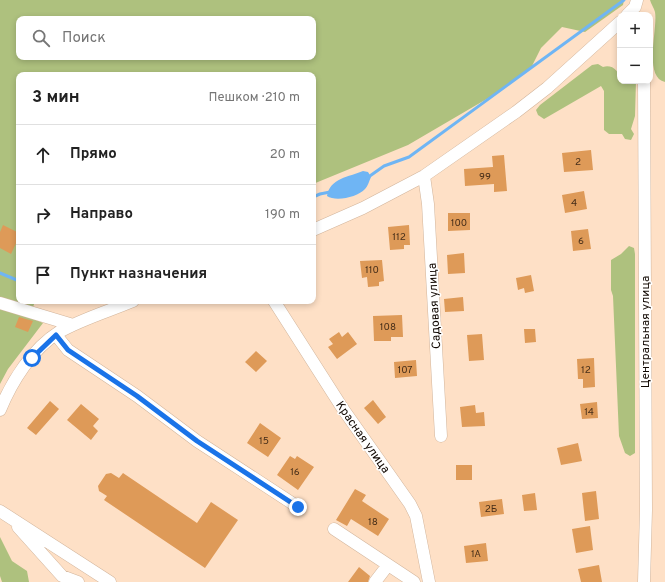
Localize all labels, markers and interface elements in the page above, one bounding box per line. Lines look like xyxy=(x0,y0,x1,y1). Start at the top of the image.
map controls xyxy=(617,12,653,84)
button: + xyxy=(617,12,653,48)
search box xyxy=(16,16,316,60)
icon: search xyxy=(30,27,52,49)
text: Поиск xyxy=(62,29,106,48)
button: − xyxy=(617,48,653,84)
text: 3 мин xyxy=(32,87,80,109)
text: Пешком · 210 m xyxy=(209,90,300,106)
icon: ahead xyxy=(32,144,54,166)
text: Прямо xyxy=(70,145,117,164)
text: 20 m xyxy=(270,147,300,163)
house number: 2 xyxy=(575,156,581,169)
house number: 99 xyxy=(479,171,491,184)
house number: 4 xyxy=(571,197,577,210)
icon: right xyxy=(32,204,54,226)
text: Направо xyxy=(70,205,133,224)
text: 190 m xyxy=(265,207,300,223)
house number: 100 xyxy=(451,217,467,230)
house number: 112 xyxy=(392,231,406,244)
house number: 6 xyxy=(578,235,584,248)
street label: Садовая улица xyxy=(425,263,445,349)
icon: arrive xyxy=(32,264,54,286)
house number: 110 xyxy=(365,264,379,277)
text: Пункт назначения xyxy=(70,265,207,284)
street label: Центральная улица xyxy=(638,276,654,388)
house number: 108 xyxy=(380,321,396,334)
route start xyxy=(23,349,41,367)
house number: 107 xyxy=(397,364,413,377)
house number: 12 xyxy=(581,364,591,377)
street label: Красная улица xyxy=(331,398,393,477)
house number: 14 xyxy=(584,406,594,419)
house number: 15 xyxy=(259,435,269,448)
house number: 16 xyxy=(290,466,300,479)
route end xyxy=(289,498,307,516)
house number: 2Б xyxy=(485,503,497,516)
house number: 18 xyxy=(368,516,378,529)
house number: 1А xyxy=(471,548,481,561)

